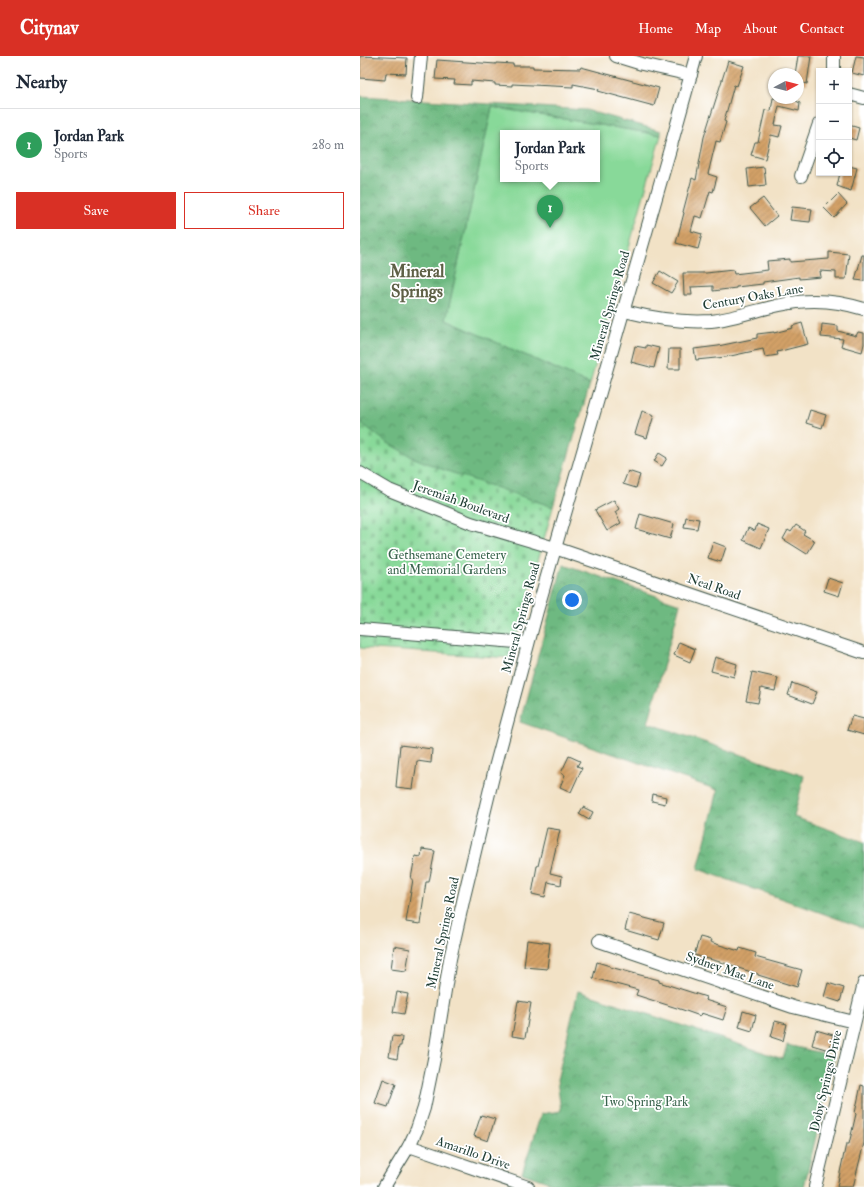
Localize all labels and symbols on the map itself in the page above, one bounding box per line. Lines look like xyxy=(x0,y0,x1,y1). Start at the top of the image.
north arrow xyxy=(768,68,804,104)
pin: 1 xyxy=(537,195,563,228)
street label: Mineral Springs Road xyxy=(587,248,635,363)
district label: Mineral Springs xyxy=(389,261,445,303)
street label: Century Oaks Lane xyxy=(701,280,805,315)
street label: Jeremiah Boulevard xyxy=(410,477,512,527)
park label: Gethsemane Cemetery and Memorial Gardens xyxy=(388,547,507,578)
street label: Mineral Springs Road xyxy=(499,560,545,675)
street label: Neal Road xyxy=(685,570,743,604)
your location xyxy=(562,590,582,610)
street label: Mineral Springs Road xyxy=(423,875,464,991)
street label: Sydney Mae Lane xyxy=(683,948,777,995)
street label: Doby Springs Drive xyxy=(807,1028,847,1134)
park label: Two Spring Park xyxy=(602,1094,689,1111)
street label: Amarillo Drive xyxy=(433,1133,513,1173)

